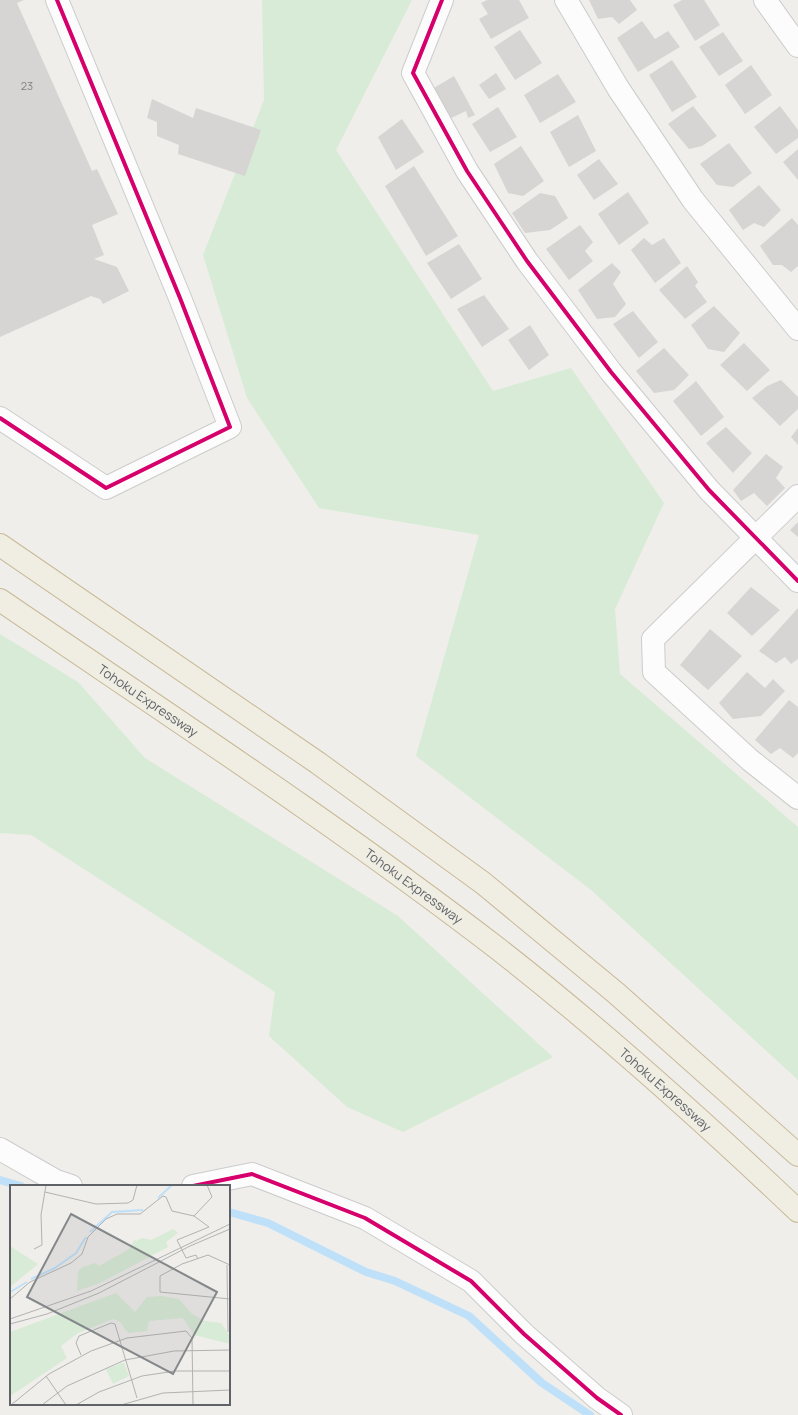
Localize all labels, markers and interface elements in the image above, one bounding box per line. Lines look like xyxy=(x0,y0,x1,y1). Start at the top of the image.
house number: 23 xyxy=(21,78,33,93)
street label: Tohoku Expressway xyxy=(94,660,202,741)
street label: Tohoku Expressway xyxy=(361,844,467,928)
street label: Tohoku Expressway xyxy=(616,1044,716,1135)
inset map xyxy=(10,1185,230,1405)

